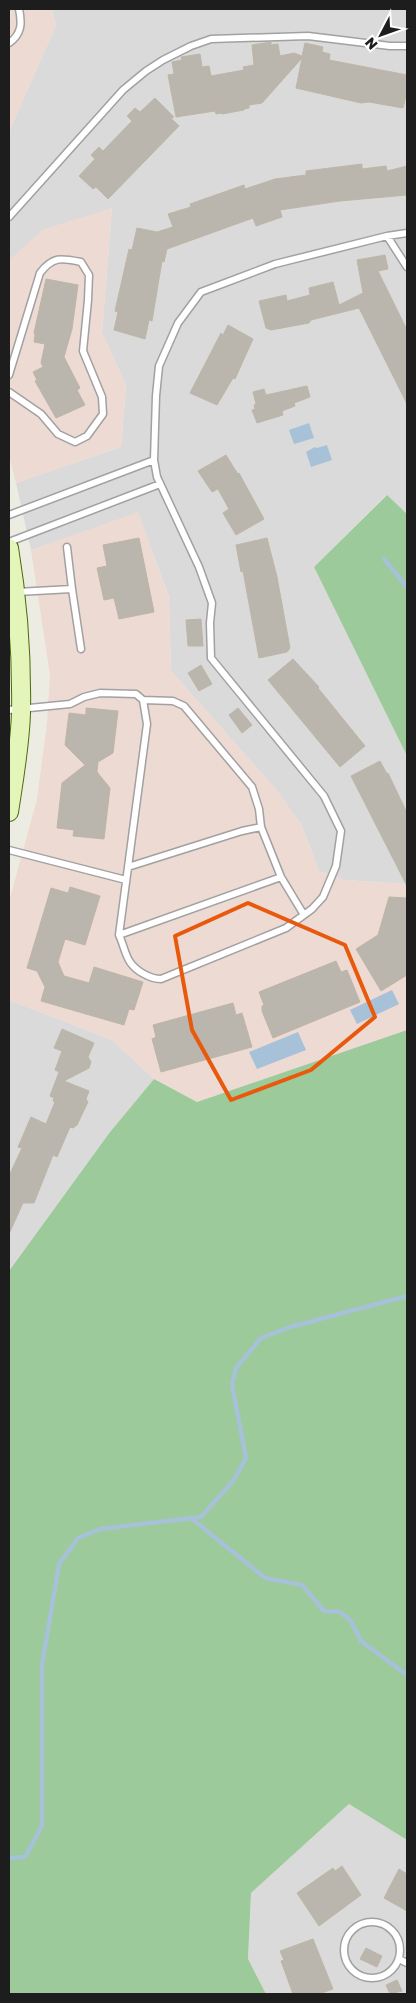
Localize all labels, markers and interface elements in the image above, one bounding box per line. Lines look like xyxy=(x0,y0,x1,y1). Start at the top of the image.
north arrow xyxy=(356,10,406,60)
text: N xyxy=(361,34,381,53)

